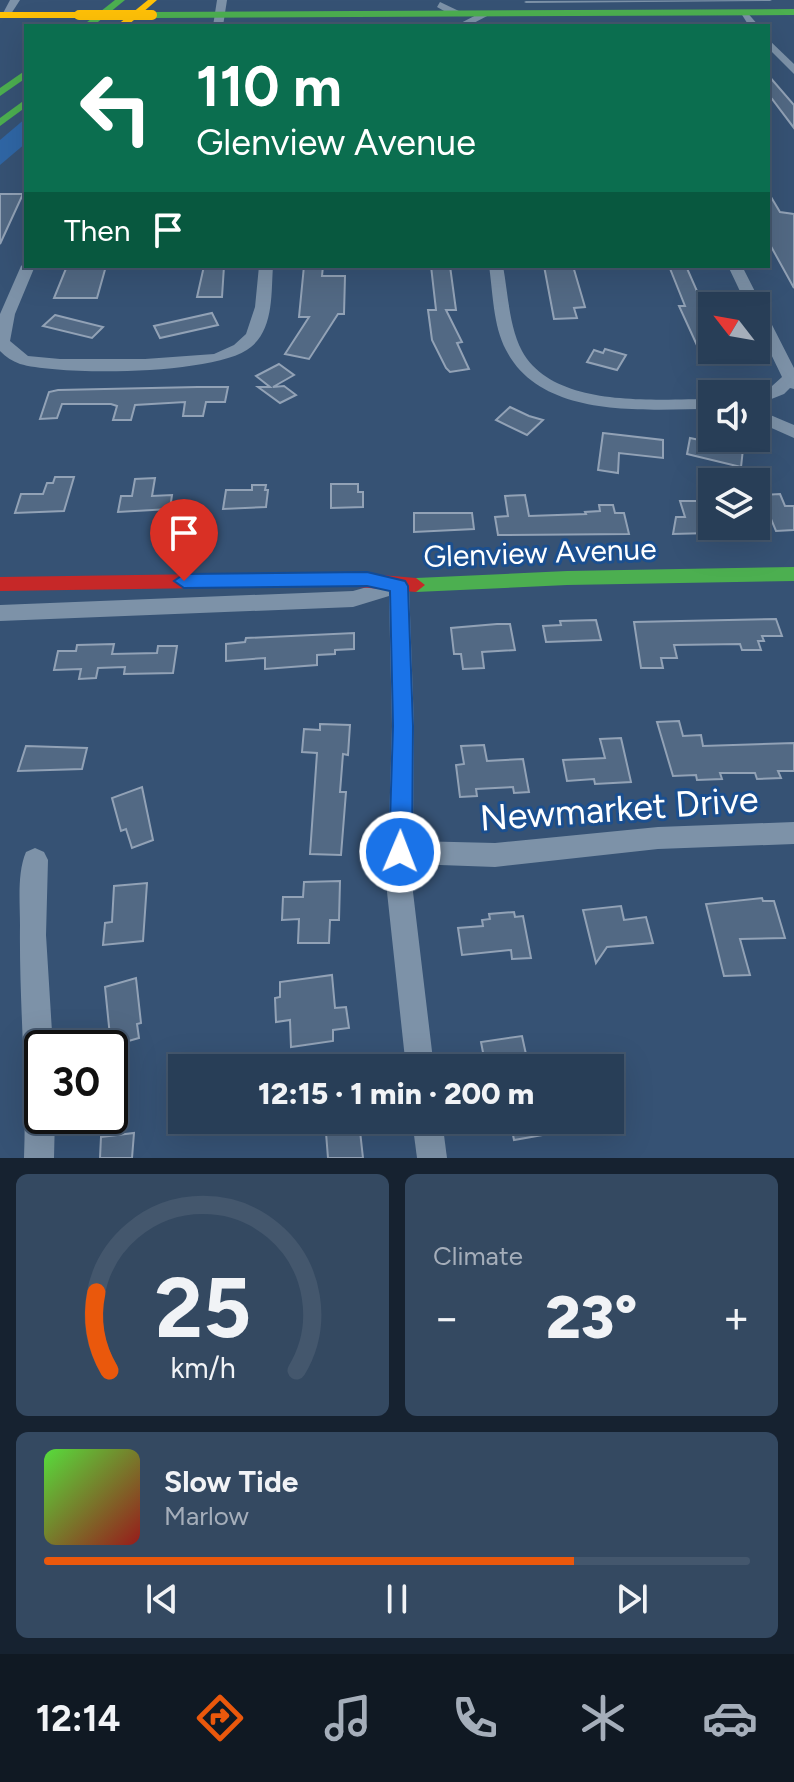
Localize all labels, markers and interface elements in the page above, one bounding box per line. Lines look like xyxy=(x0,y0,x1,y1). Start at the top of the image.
text: 110 m xyxy=(196,53,342,120)
icon: left xyxy=(64,56,168,160)
text: Glenview Avenue xyxy=(196,121,476,164)
icon: arrive xyxy=(146,208,190,252)
text: Then xyxy=(64,212,130,249)
north arrow xyxy=(698,292,770,364)
map controls xyxy=(698,292,770,540)
button: sound xyxy=(698,380,770,452)
button: layers xyxy=(698,468,770,540)
pin xyxy=(150,499,218,581)
icon: arrive xyxy=(162,511,206,555)
street label: Glenview Avenue xyxy=(423,530,657,575)
street label: Newmarket Drive xyxy=(478,777,760,840)
position arrow xyxy=(358,810,442,894)
speed limit sign: 30 xyxy=(24,1030,128,1134)
text: 12:15 · 1 min · 200 m xyxy=(258,1075,534,1112)
text: Climate xyxy=(433,1240,523,1272)
text: 25 xyxy=(154,1258,251,1358)
text: 23° xyxy=(546,1281,637,1353)
text: − xyxy=(433,1291,460,1344)
text: + xyxy=(723,1291,750,1344)
text: km/h xyxy=(170,1351,235,1385)
text: Slow Tide xyxy=(164,1463,298,1500)
text: Marlow xyxy=(164,1500,249,1532)
icon: previous xyxy=(140,1577,184,1621)
icon: pause xyxy=(375,1577,419,1621)
icon: next xyxy=(610,1577,654,1621)
icon: directions xyxy=(192,1690,248,1746)
icon: music xyxy=(320,1690,376,1746)
icon: phone xyxy=(447,1690,503,1746)
icon: climate xyxy=(575,1690,631,1746)
icon: car xyxy=(702,1690,758,1746)
text: 12:14 xyxy=(36,1697,121,1740)

